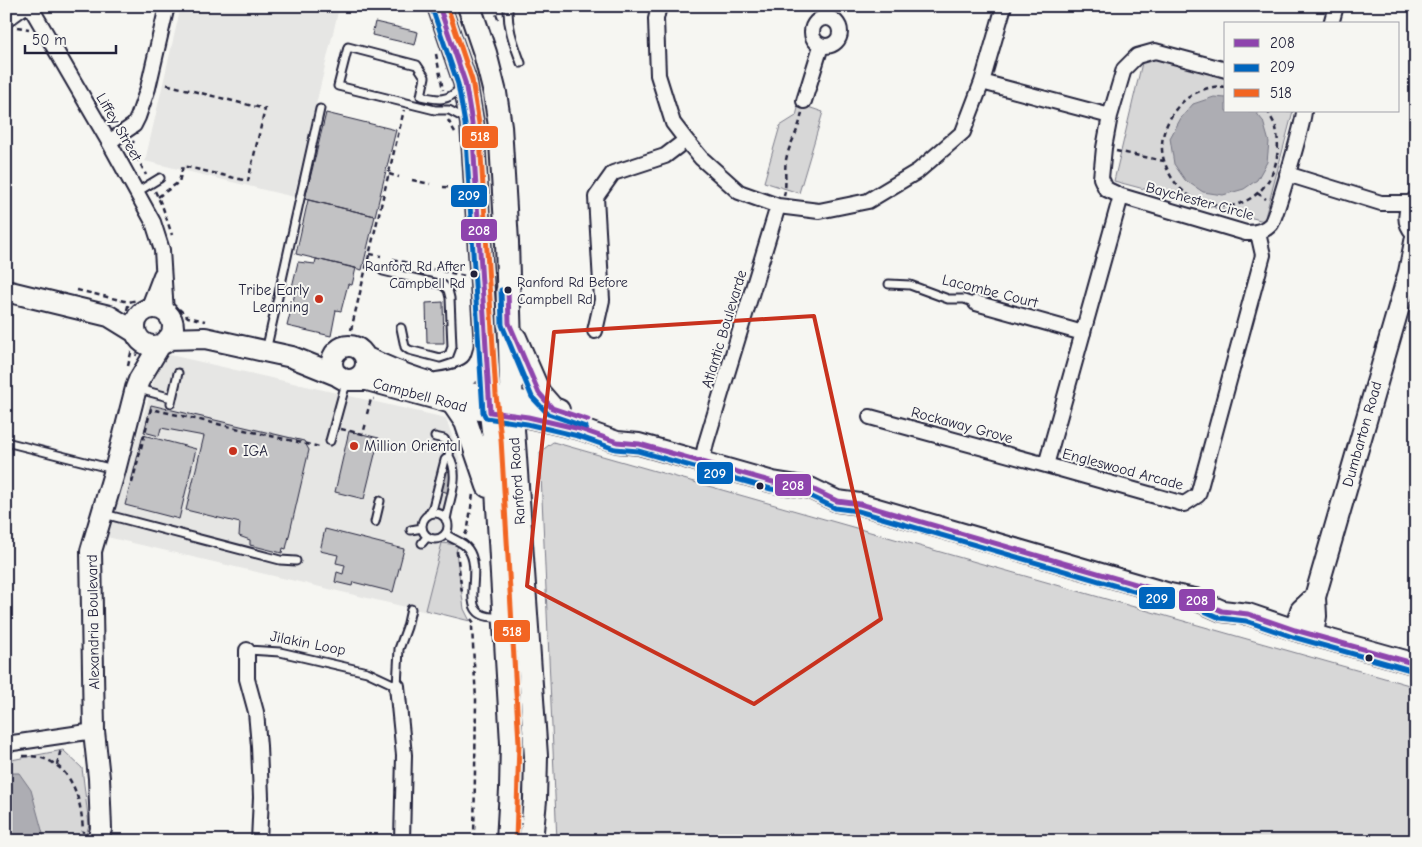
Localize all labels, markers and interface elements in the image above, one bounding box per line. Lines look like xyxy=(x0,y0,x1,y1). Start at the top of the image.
scale bar xyxy=(25,22,116,54)
legend xyxy=(1224,22,1400,112)
text: 50 m xyxy=(32,31,67,49)
text: 208 xyxy=(1270,34,1295,52)
text: 209 xyxy=(1270,58,1295,76)
text: 518 xyxy=(1270,84,1292,102)
street label: Liffey Street xyxy=(92,90,146,165)
line badge: 518 xyxy=(461,125,499,149)
text: 518 xyxy=(470,128,490,145)
street label: Baychester Circle xyxy=(1144,178,1256,224)
line badge: 209 xyxy=(450,184,488,208)
text: 209 xyxy=(458,187,480,204)
line badge: 208 xyxy=(460,218,498,242)
text: 208 xyxy=(468,222,490,239)
place label: Ranford Rd After Campbell Rd xyxy=(365,258,465,292)
street label: Atlantic Boulevarde xyxy=(697,267,751,390)
marker: Ranford Rd After Campbell Rd xyxy=(469,269,479,279)
street label: Lacombe Court xyxy=(940,270,1040,312)
place label: Ranford Rd Before Campbell Rd xyxy=(517,274,628,308)
place label: Tribe Early Learning xyxy=(239,281,309,316)
marker: Ranford Rd Before Campbell Rd xyxy=(503,285,513,295)
marker: Tribe Early Learning xyxy=(313,293,325,305)
street label: Campbell Road xyxy=(371,374,469,416)
street label: Dumbarton Road xyxy=(1338,379,1386,489)
street label: Rockaway Grove xyxy=(909,403,1015,447)
place label: Million Oriental xyxy=(364,437,461,455)
street label: Ranford Road xyxy=(505,437,529,525)
marker: Million Oriental xyxy=(348,440,360,452)
place label: IGA xyxy=(243,442,268,460)
street label: Engleswood Arcade xyxy=(1061,444,1186,494)
marker: IGA xyxy=(227,445,239,457)
line badge: 209 xyxy=(696,461,734,485)
text: 209 xyxy=(704,465,726,482)
line badge: 208 xyxy=(774,473,812,497)
text: 208 xyxy=(782,477,804,494)
unlabelled marker xyxy=(755,481,765,491)
street label: Alexandria Boulevard xyxy=(83,554,103,690)
line badge: 209 xyxy=(1138,586,1176,610)
line badge: 208 xyxy=(1178,588,1216,612)
text: 209 xyxy=(1146,590,1168,607)
text: 208 xyxy=(1186,592,1208,609)
line badge: 518 xyxy=(493,619,531,643)
text: 518 xyxy=(502,623,522,640)
street label: Jilakin Loop xyxy=(269,627,347,659)
unlabelled marker xyxy=(1364,653,1374,663)

